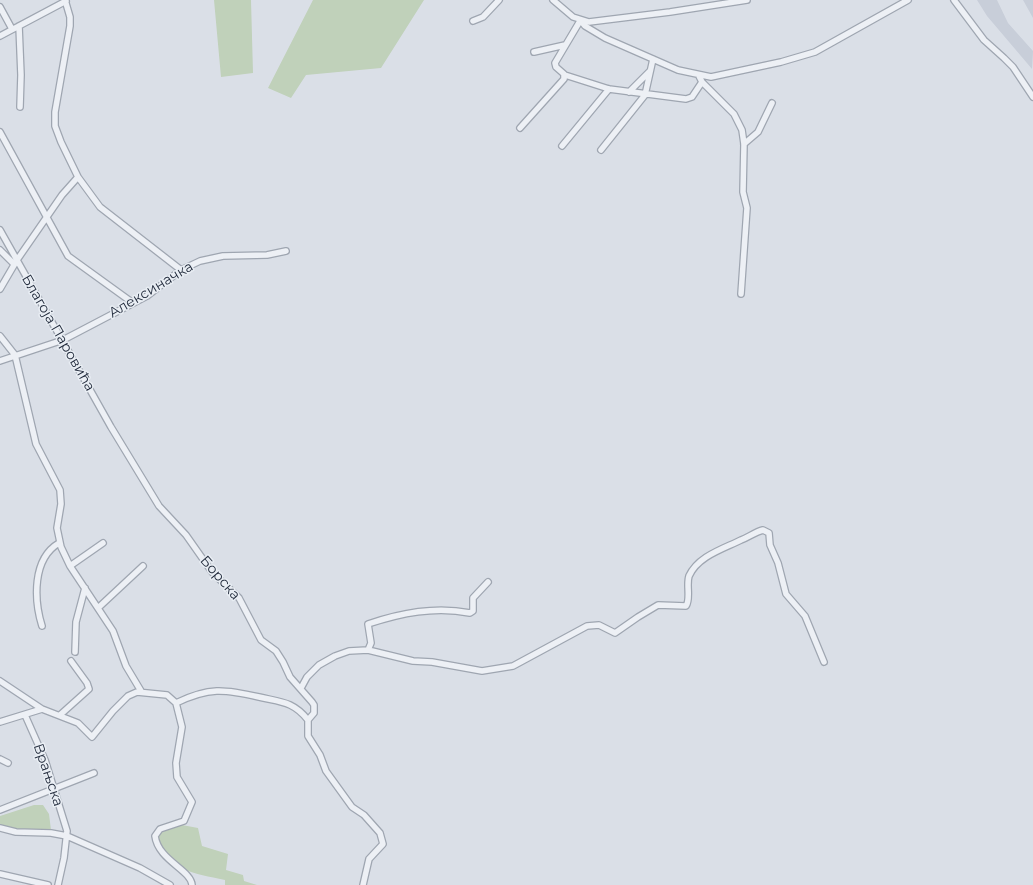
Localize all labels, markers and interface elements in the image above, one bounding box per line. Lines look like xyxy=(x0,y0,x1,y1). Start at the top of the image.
street label: Алексиначка xyxy=(106,258,196,322)
street label: Благоја Паровића xyxy=(18,272,98,394)
street label: Борска xyxy=(196,553,244,603)
street label: Врањска xyxy=(29,741,67,809)

